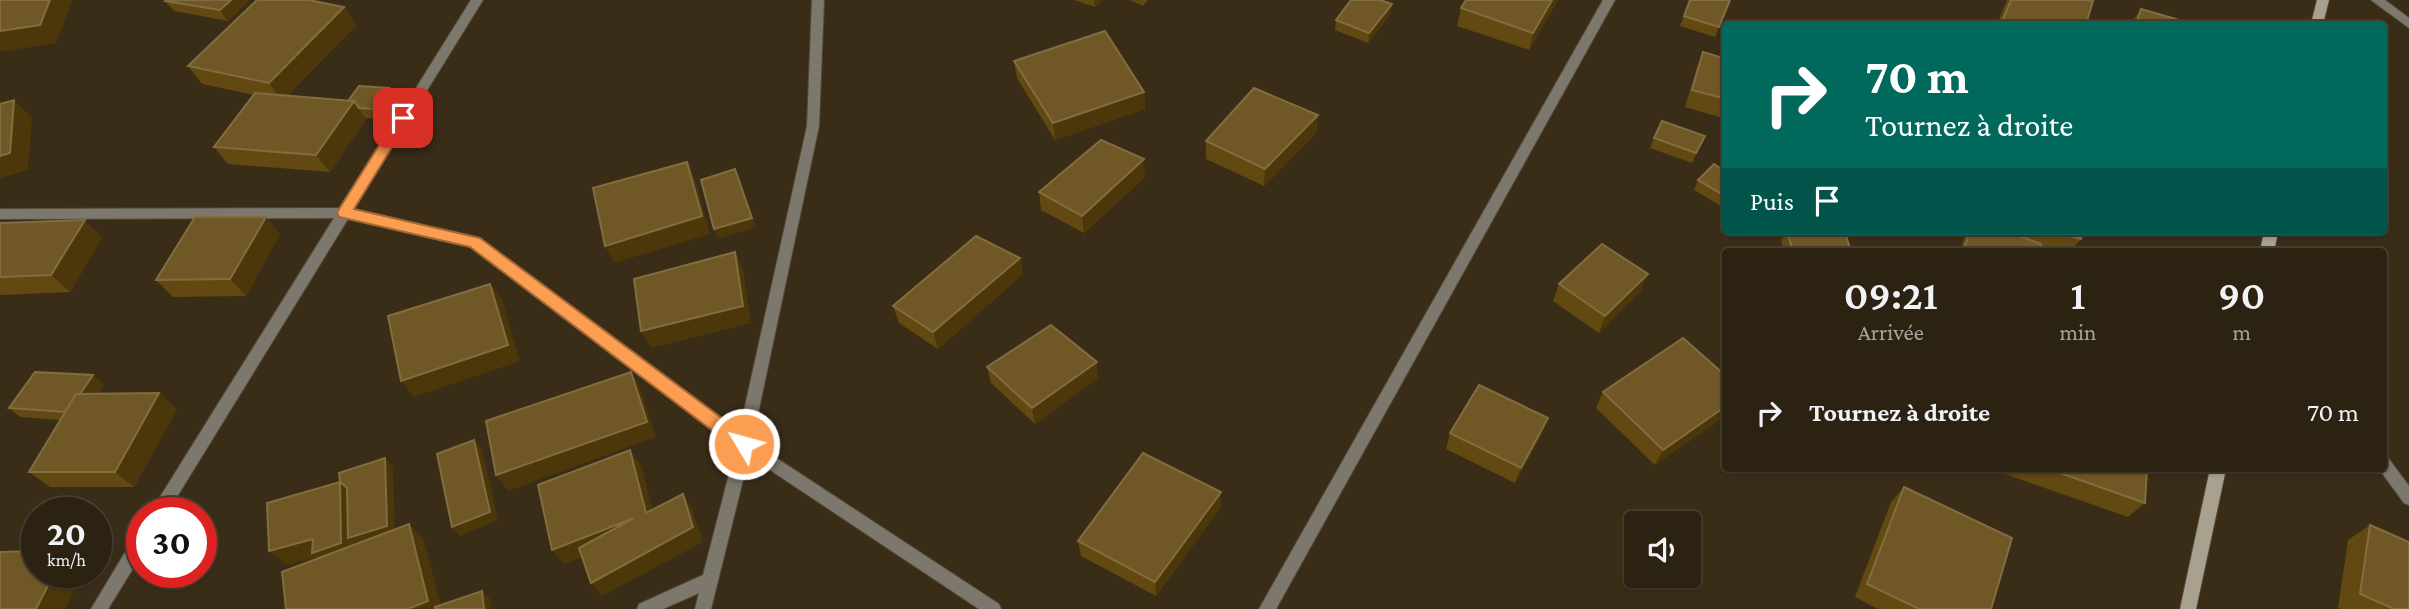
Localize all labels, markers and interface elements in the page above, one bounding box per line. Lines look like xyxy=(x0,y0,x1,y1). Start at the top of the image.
icon: right xyxy=(1750,49,1841,140)
text: 70 m xyxy=(1865,49,1969,104)
pin xyxy=(373,88,433,148)
icon: arrive xyxy=(384,99,422,137)
text: Tournez à droite xyxy=(1865,107,2073,143)
icon: arrive xyxy=(1808,182,1846,220)
text: Puis xyxy=(1750,187,1794,216)
text: 09:21 xyxy=(1844,271,1938,318)
text: 1 xyxy=(2070,271,2085,318)
text: 90 xyxy=(2218,271,2265,318)
text: Arrivée xyxy=(1858,319,1924,345)
text: min xyxy=(2059,319,2096,345)
text: m xyxy=(2232,319,2251,345)
icon: right xyxy=(1750,394,1788,432)
text: Tournez à droite xyxy=(1809,398,1990,427)
text: 70 m xyxy=(2307,398,2359,427)
position arrow xyxy=(707,407,781,481)
speed limit sign: 30 xyxy=(126,497,217,588)
map controls xyxy=(1624,511,1701,588)
button: sound xyxy=(1624,511,1701,588)
text: 20 xyxy=(47,514,86,553)
text: km/h xyxy=(47,550,86,570)

